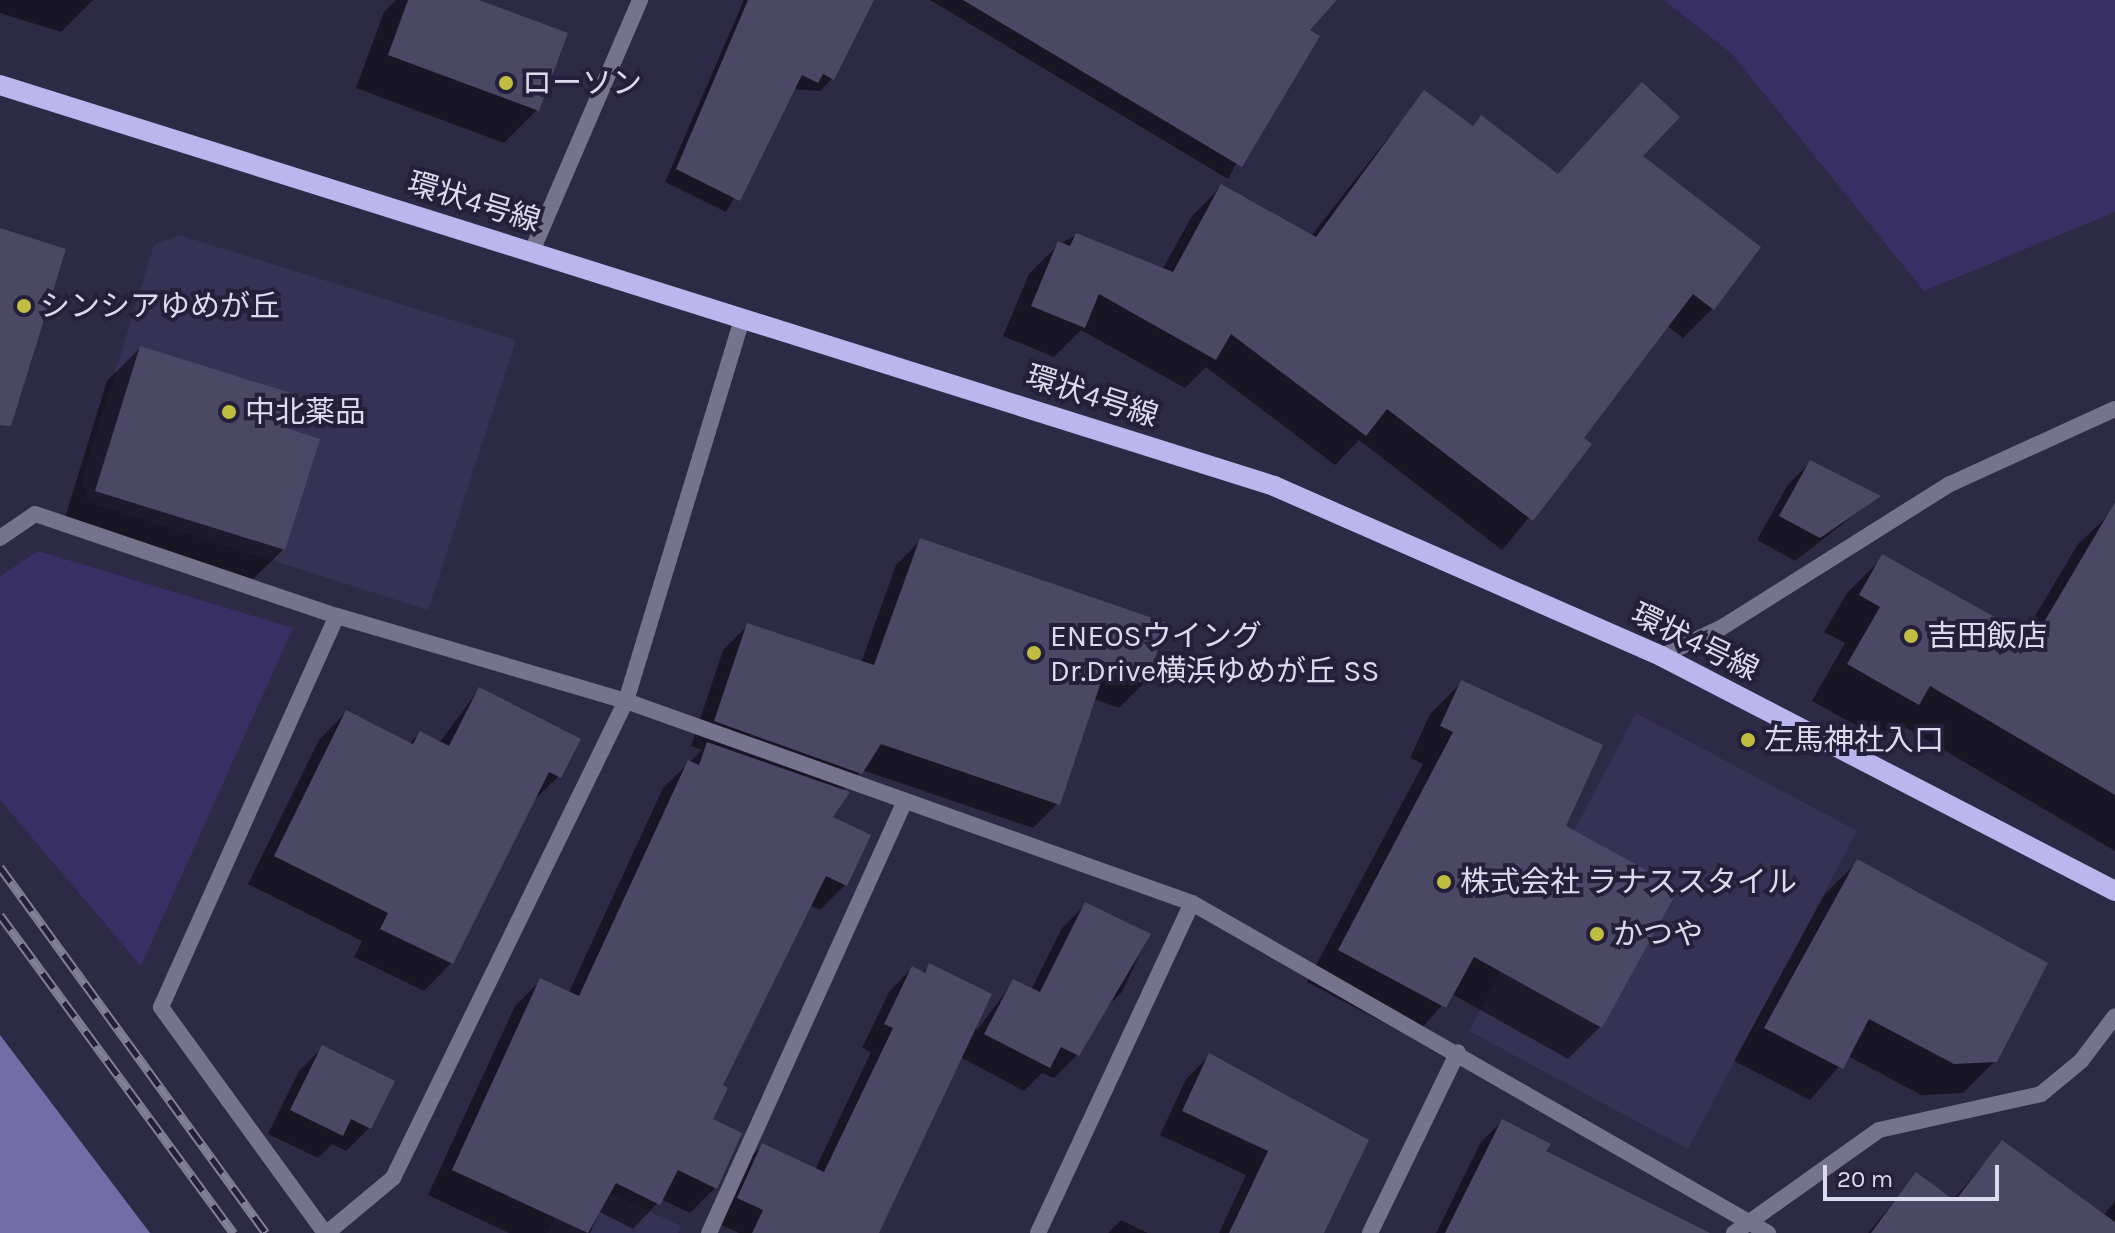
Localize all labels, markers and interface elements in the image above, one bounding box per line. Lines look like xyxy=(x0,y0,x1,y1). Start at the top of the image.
place label: ローソン xyxy=(522,65,642,101)
marker: ローソン xyxy=(497,74,515,92)
street label: 環状4号線 xyxy=(403,165,545,239)
place label: シンシアゆめが丘 xyxy=(40,288,280,324)
marker: シンシアゆめが丘 xyxy=(15,297,33,315)
street label: 環状4号線 xyxy=(1021,358,1163,434)
place label: 中北薬品 xyxy=(245,394,365,430)
marker: 中北薬品 xyxy=(220,403,238,421)
street label: 環状4号線 xyxy=(1626,596,1764,688)
place label: ENEOSウイング Dr.Drive横浜ゆめが丘 SS xyxy=(1050,618,1379,688)
place label: 吉田飯店 xyxy=(1927,618,2047,654)
marker: 吉田飯店 xyxy=(1902,627,1920,645)
marker: ENEOSウイング Dr.Drive横浜ゆめが丘 SS xyxy=(1025,644,1043,662)
place label: 左馬神社入口 xyxy=(1764,722,1944,758)
marker: 左馬神社入口 xyxy=(1739,731,1757,749)
place label: 株式会社 ラナススタイル xyxy=(1460,864,1797,900)
marker: 株式会社 ラナススタイル xyxy=(1435,873,1453,891)
place label: かつや xyxy=(1613,916,1703,952)
marker: かつや xyxy=(1588,925,1606,943)
scale bar xyxy=(1827,1149,2003,1199)
text: 20 m xyxy=(1837,1165,1893,1193)

